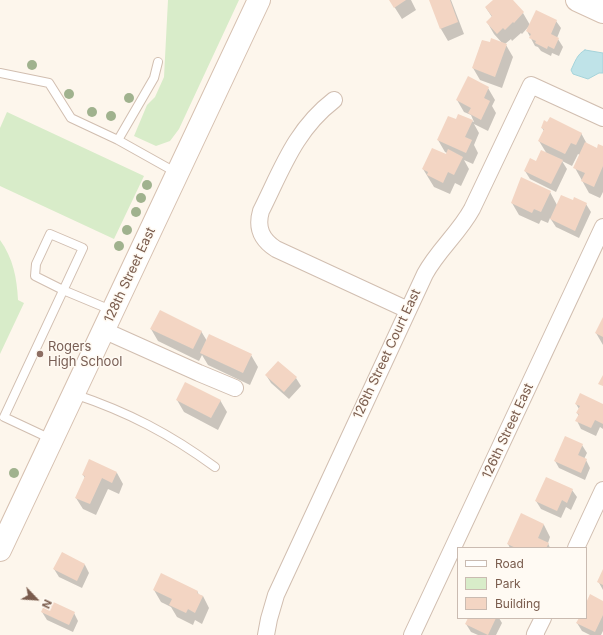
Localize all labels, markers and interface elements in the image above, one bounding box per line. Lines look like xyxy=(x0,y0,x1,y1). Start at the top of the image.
street label: 128th Street East xyxy=(101,225,159,325)
street label: 126th Street Court East xyxy=(350,287,424,421)
place label: Rogers High School xyxy=(48,339,122,370)
marker: Rogers High School xyxy=(35,349,45,359)
street label: 126th Street East xyxy=(479,381,537,481)
legend xyxy=(457,547,587,619)
text: Road xyxy=(495,556,524,571)
text: Park xyxy=(495,576,521,591)
north arrow xyxy=(16,579,56,619)
text: Building xyxy=(495,596,540,611)
text: N xyxy=(39,597,55,611)

